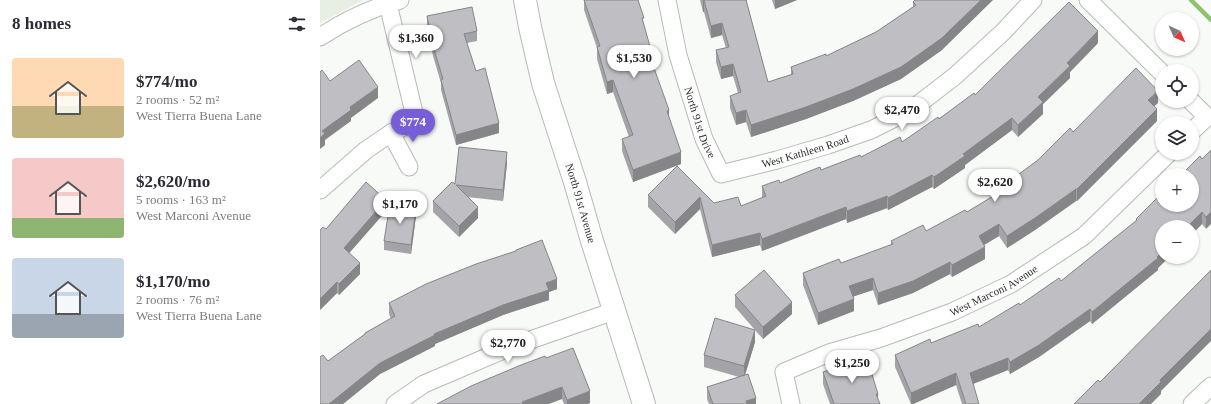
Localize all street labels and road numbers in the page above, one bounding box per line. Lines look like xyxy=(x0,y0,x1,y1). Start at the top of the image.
street label: North 91st Drive xyxy=(682,85,718,160)
street label: West Kathleen Road xyxy=(760,132,851,170)
street label: North 91st Avenue xyxy=(563,162,598,244)
street label: West Marconi Avenue xyxy=(948,262,1039,318)

